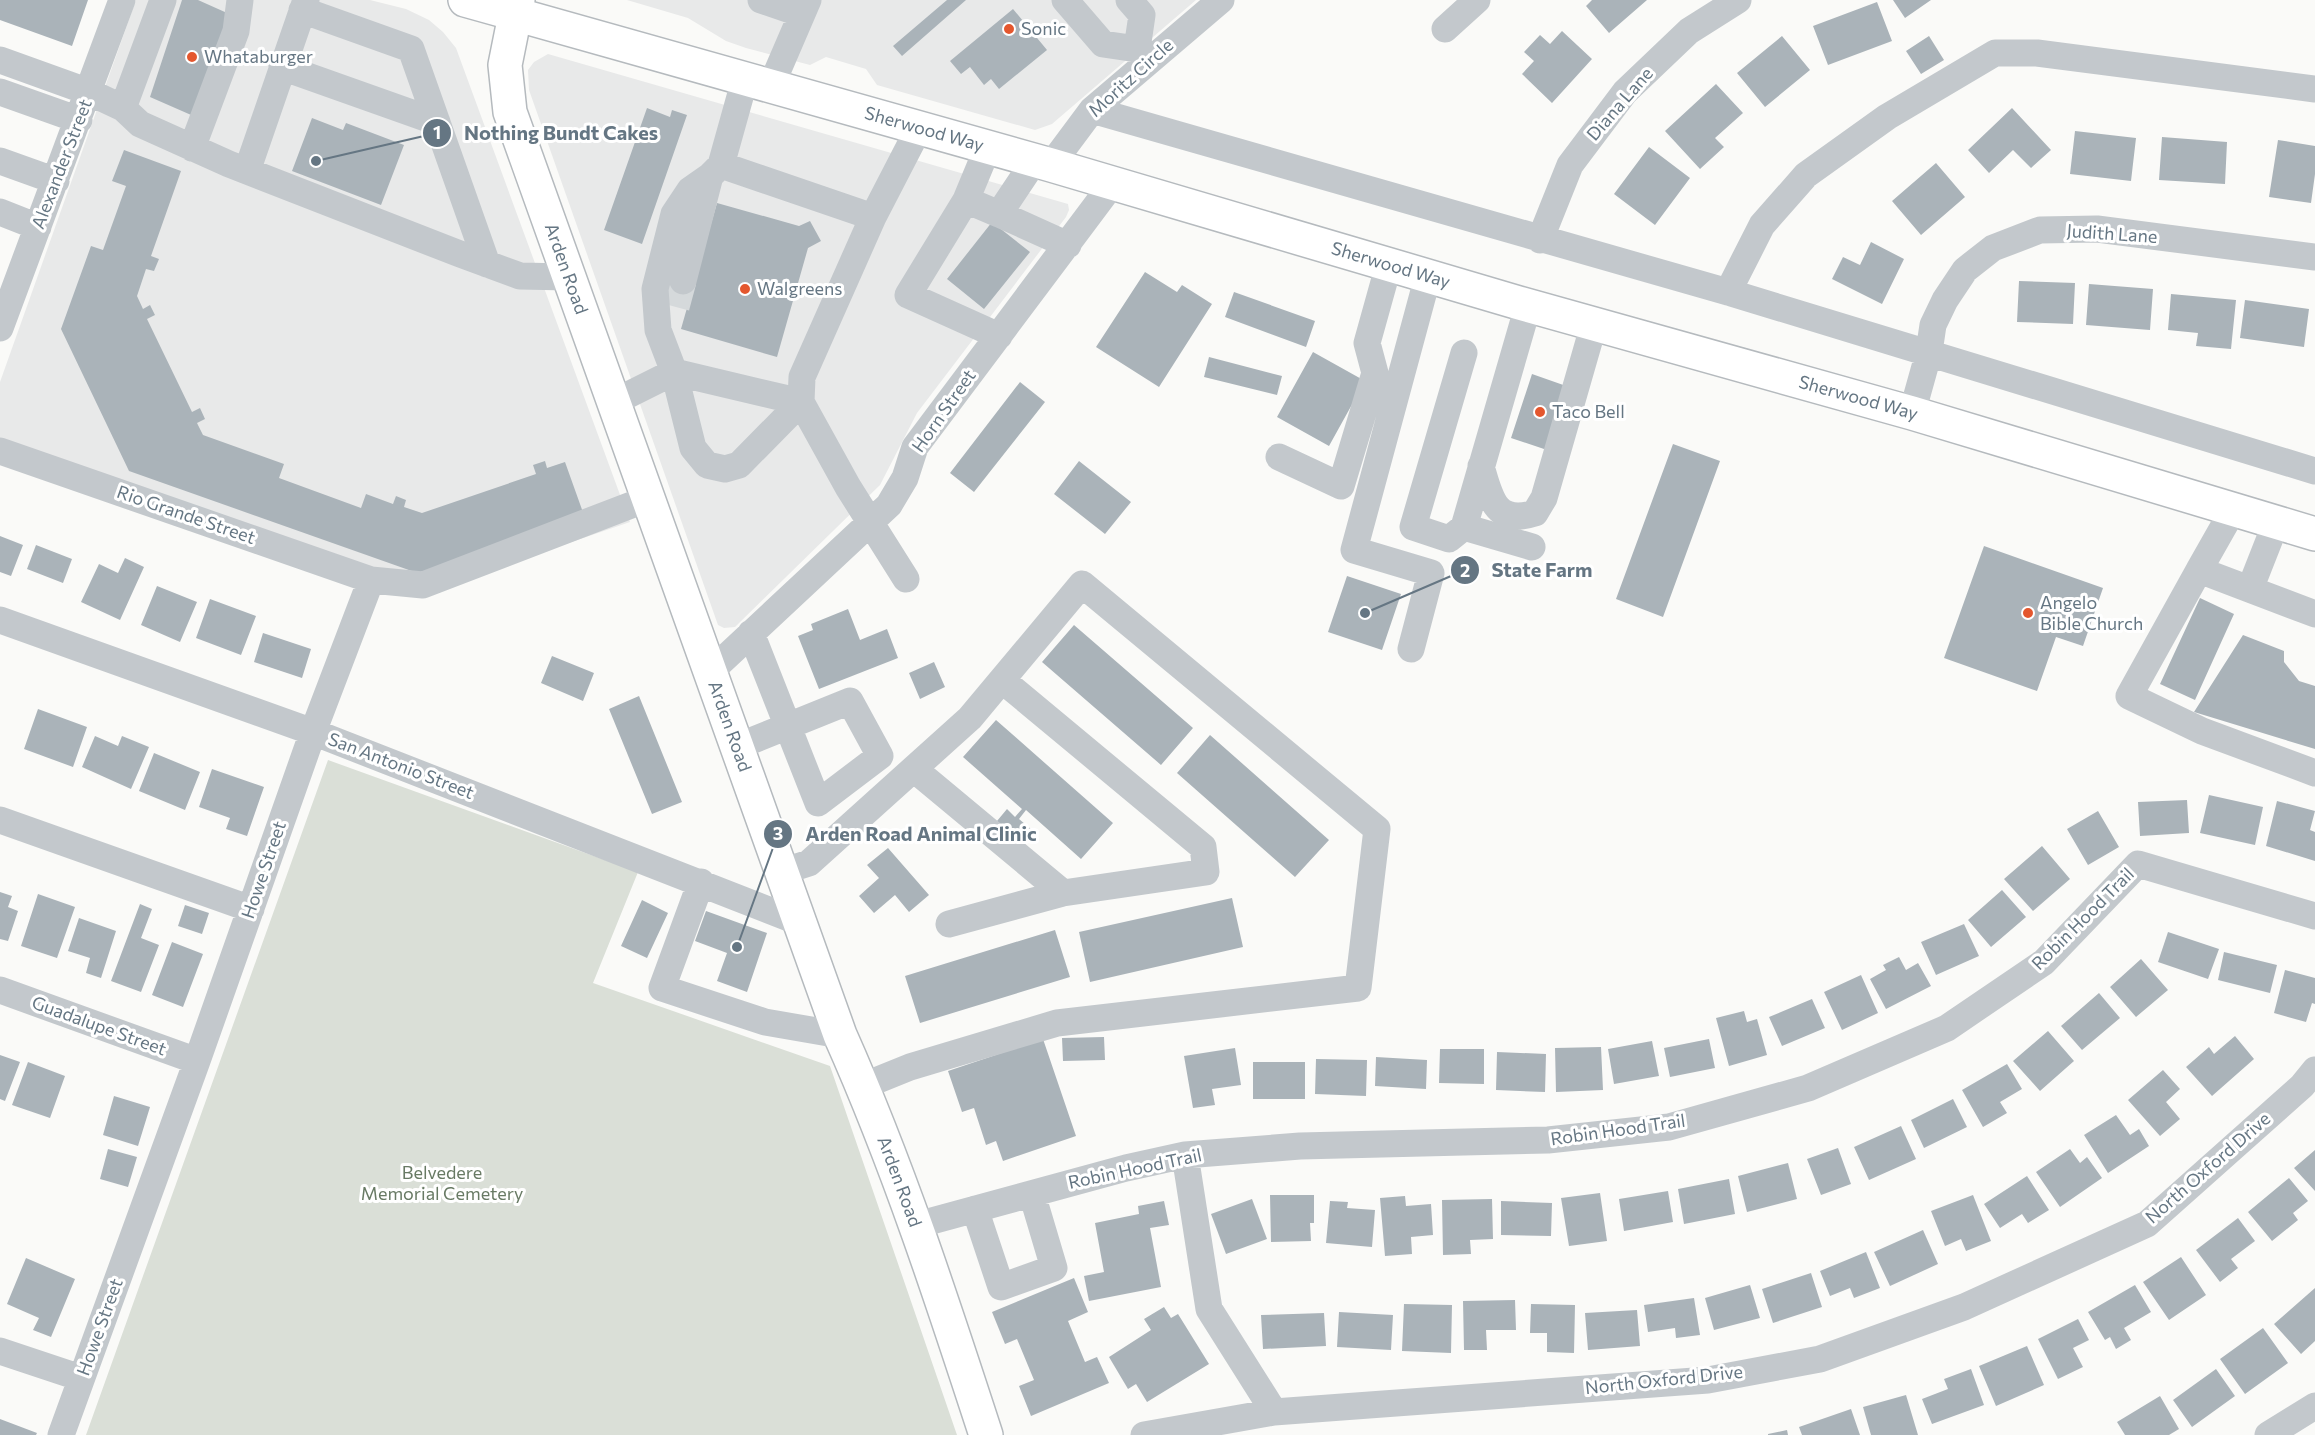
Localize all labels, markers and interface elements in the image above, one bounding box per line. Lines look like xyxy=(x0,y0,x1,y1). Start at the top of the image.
place label: Sonic xyxy=(1021,17,1066,39)
marker: Sonic xyxy=(1002,22,1016,36)
street label: Moritz Circle xyxy=(1083,34,1177,121)
place label: Whataburger xyxy=(204,45,313,67)
marker: Whataburger xyxy=(185,50,199,64)
street label: Diana Lane xyxy=(1581,62,1657,145)
street label: Alexander Street xyxy=(26,96,96,232)
street label: Sherwood Way xyxy=(862,101,987,156)
callout: Nothing Bundt Cakes xyxy=(422,114,670,152)
text: Nothing Bundt Cakes xyxy=(464,120,658,144)
text: 1 xyxy=(433,121,441,143)
street label: Judith Lane xyxy=(2066,219,2158,247)
street label: Arden Road xyxy=(541,220,593,317)
street label: Sherwood Way xyxy=(1329,236,1453,292)
place label: Walgreens xyxy=(757,277,843,299)
marker: Walgreens xyxy=(738,282,752,296)
street label: Horn Street xyxy=(907,365,980,456)
street label: Sherwood Way xyxy=(1796,370,1921,424)
place label: Taco Bell xyxy=(1552,400,1625,422)
marker: Taco Bell xyxy=(1533,405,1547,419)
street label: Rio Grande Street xyxy=(114,480,258,548)
callout: State Farm xyxy=(1450,551,1605,589)
text: State Farm xyxy=(1492,557,1592,581)
text: 2 xyxy=(1460,559,1470,581)
place label: Angelo Bible Church xyxy=(2040,591,2143,634)
marker: Angelo Bible Church xyxy=(2021,606,2035,620)
street label: Arden Road xyxy=(704,678,757,774)
street label: San Antonio Street xyxy=(325,727,477,803)
callout: Arden Road Animal Clinic xyxy=(763,815,1049,853)
street label: Howe Street xyxy=(236,818,290,921)
text: Arden Road Animal Clinic xyxy=(805,821,1037,845)
text: 3 xyxy=(773,822,783,844)
street label: Robin Hood Trail xyxy=(2027,863,2138,974)
street label: Guadalupe Street xyxy=(29,991,170,1060)
street label: North Oxford Drive xyxy=(2140,1107,2274,1228)
street label: Robin Hood Trail xyxy=(1549,1109,1687,1149)
street label: Arden Road xyxy=(873,1133,927,1230)
street label: Robin Hood Trail xyxy=(1066,1143,1203,1193)
park label: Belvedere Memorial Cemetery xyxy=(361,1161,523,1204)
street label: Howe Street xyxy=(71,1275,127,1378)
street label: North Oxford Drive xyxy=(1584,1360,1744,1398)

